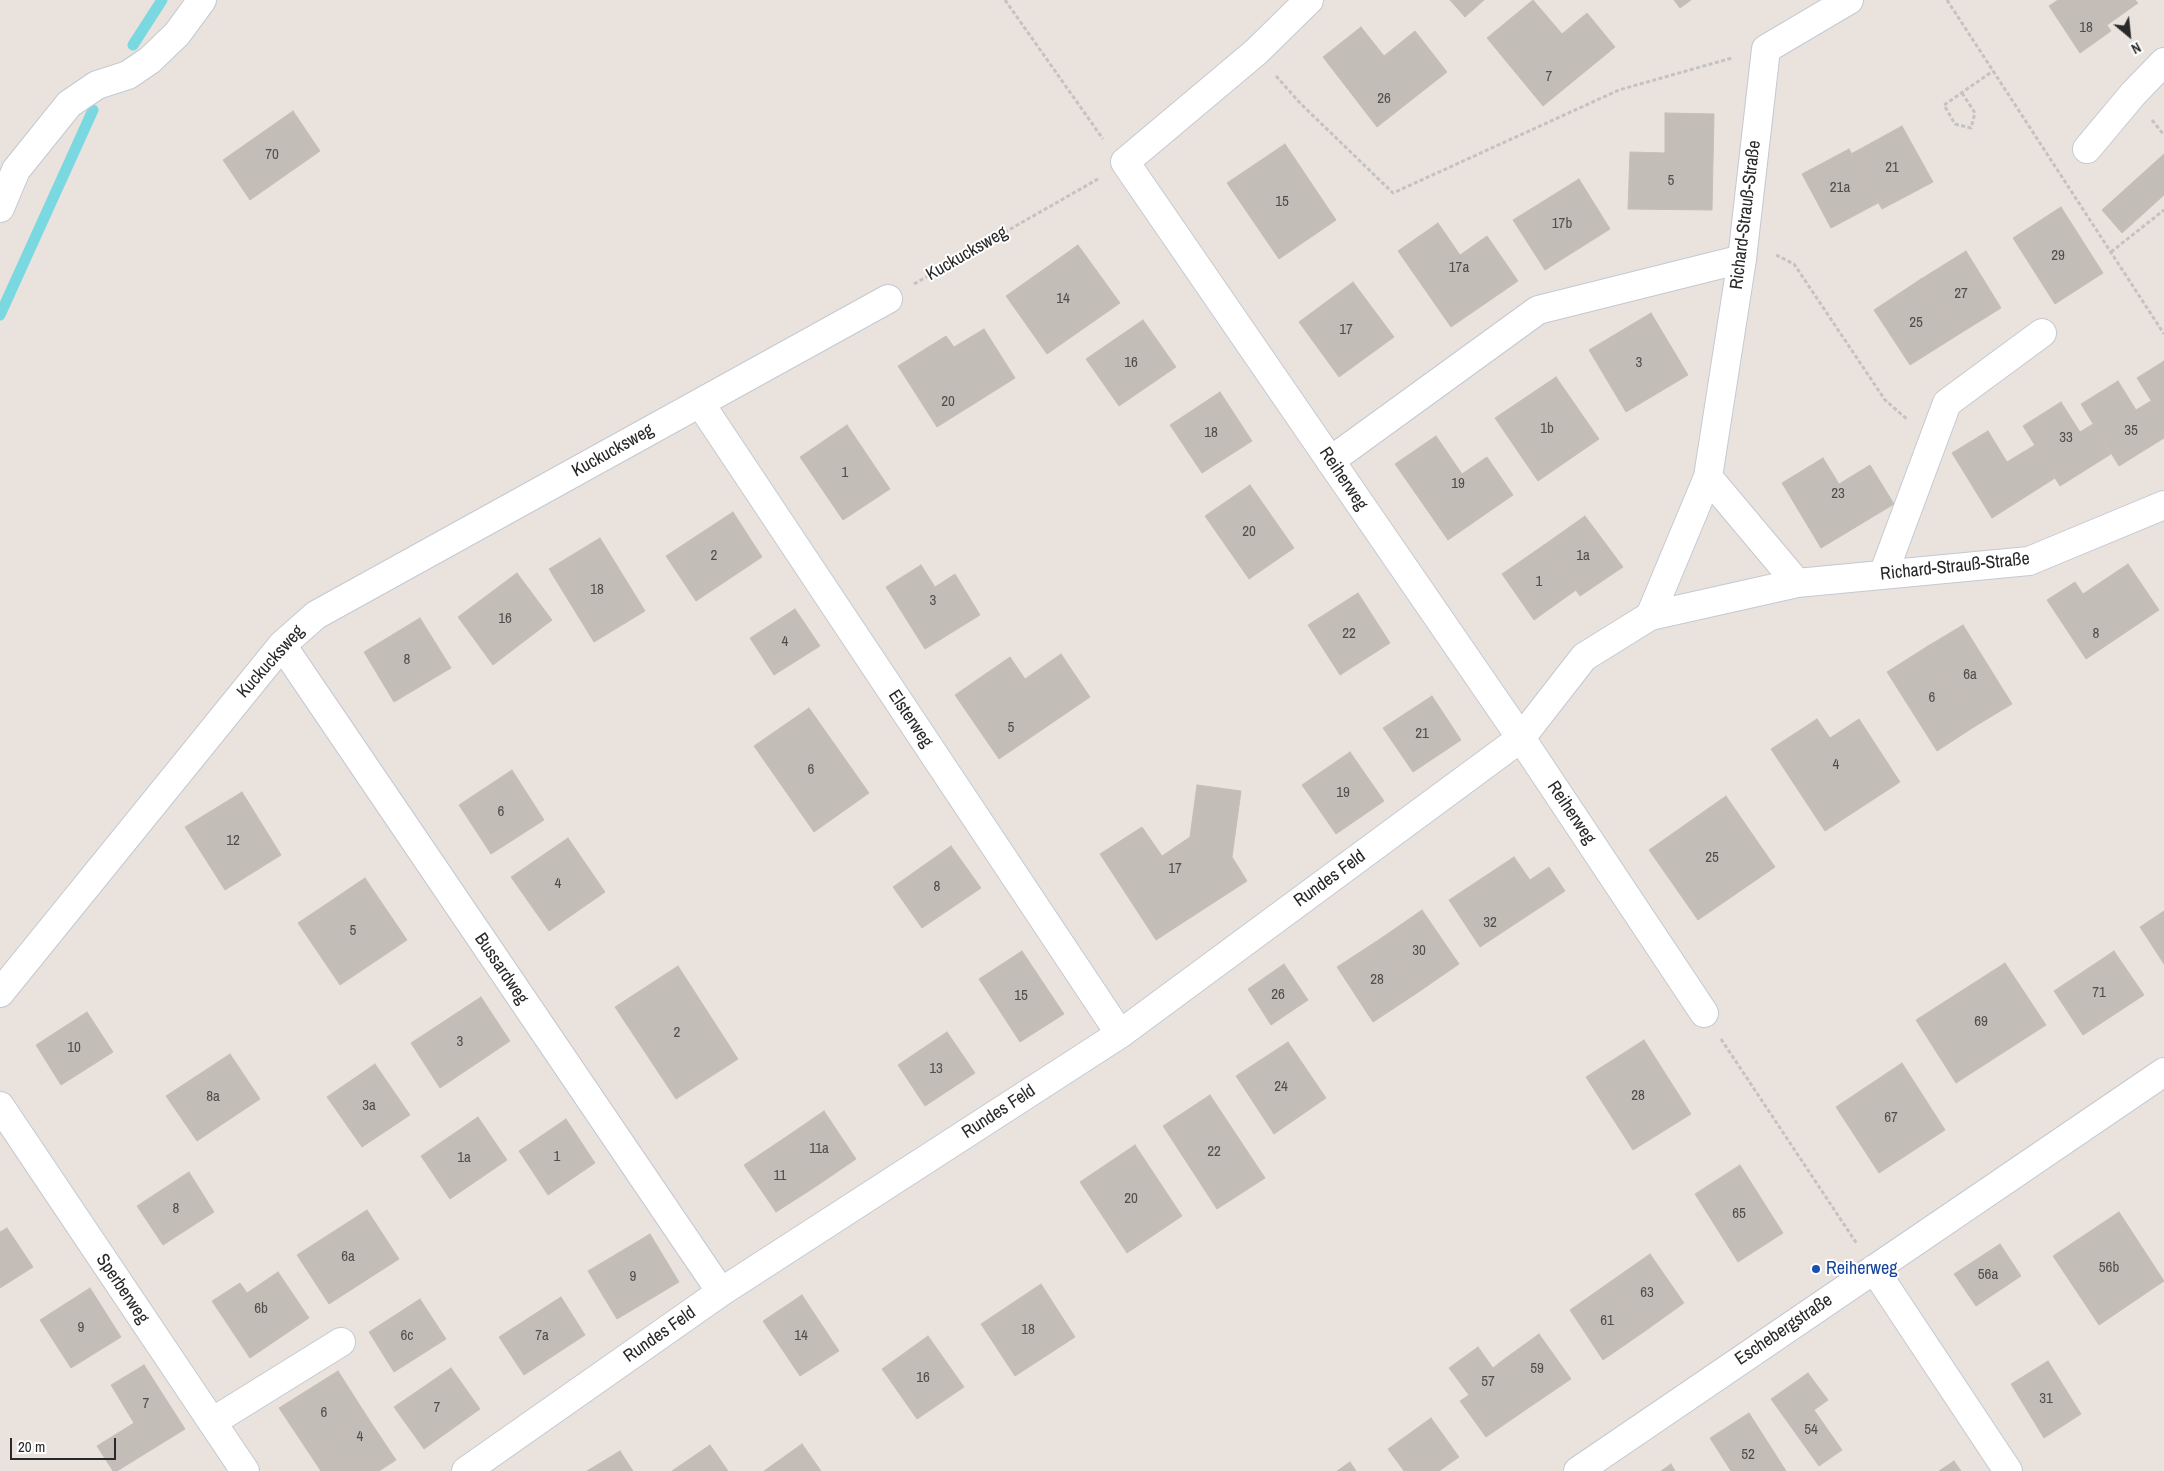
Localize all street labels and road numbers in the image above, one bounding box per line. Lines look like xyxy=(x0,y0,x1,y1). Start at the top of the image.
street label: Richard-Strauß-Straße xyxy=(1726,139,1766,291)
street label: Kuckucksweg xyxy=(923,222,1011,286)
street label: Kuckucksweg xyxy=(568,420,658,482)
street label: Reiherweg xyxy=(1314,443,1372,515)
street label: Richard-Strauß-Straße xyxy=(1879,548,2031,586)
street label: Kuckucksweg xyxy=(233,621,309,703)
street label: Elsterweg xyxy=(883,686,937,752)
street label: Reiherweg xyxy=(1542,777,1600,849)
street label: Rundes Feld xyxy=(1290,846,1370,912)
street label: Bussardweg xyxy=(469,929,533,1009)
street label: Rundes Feld xyxy=(958,1080,1040,1144)
street label: Sperberweg xyxy=(91,1250,153,1328)
street label: Eschebergstraße xyxy=(1731,1290,1837,1370)
street label: Rundes Feld xyxy=(620,1302,700,1368)

